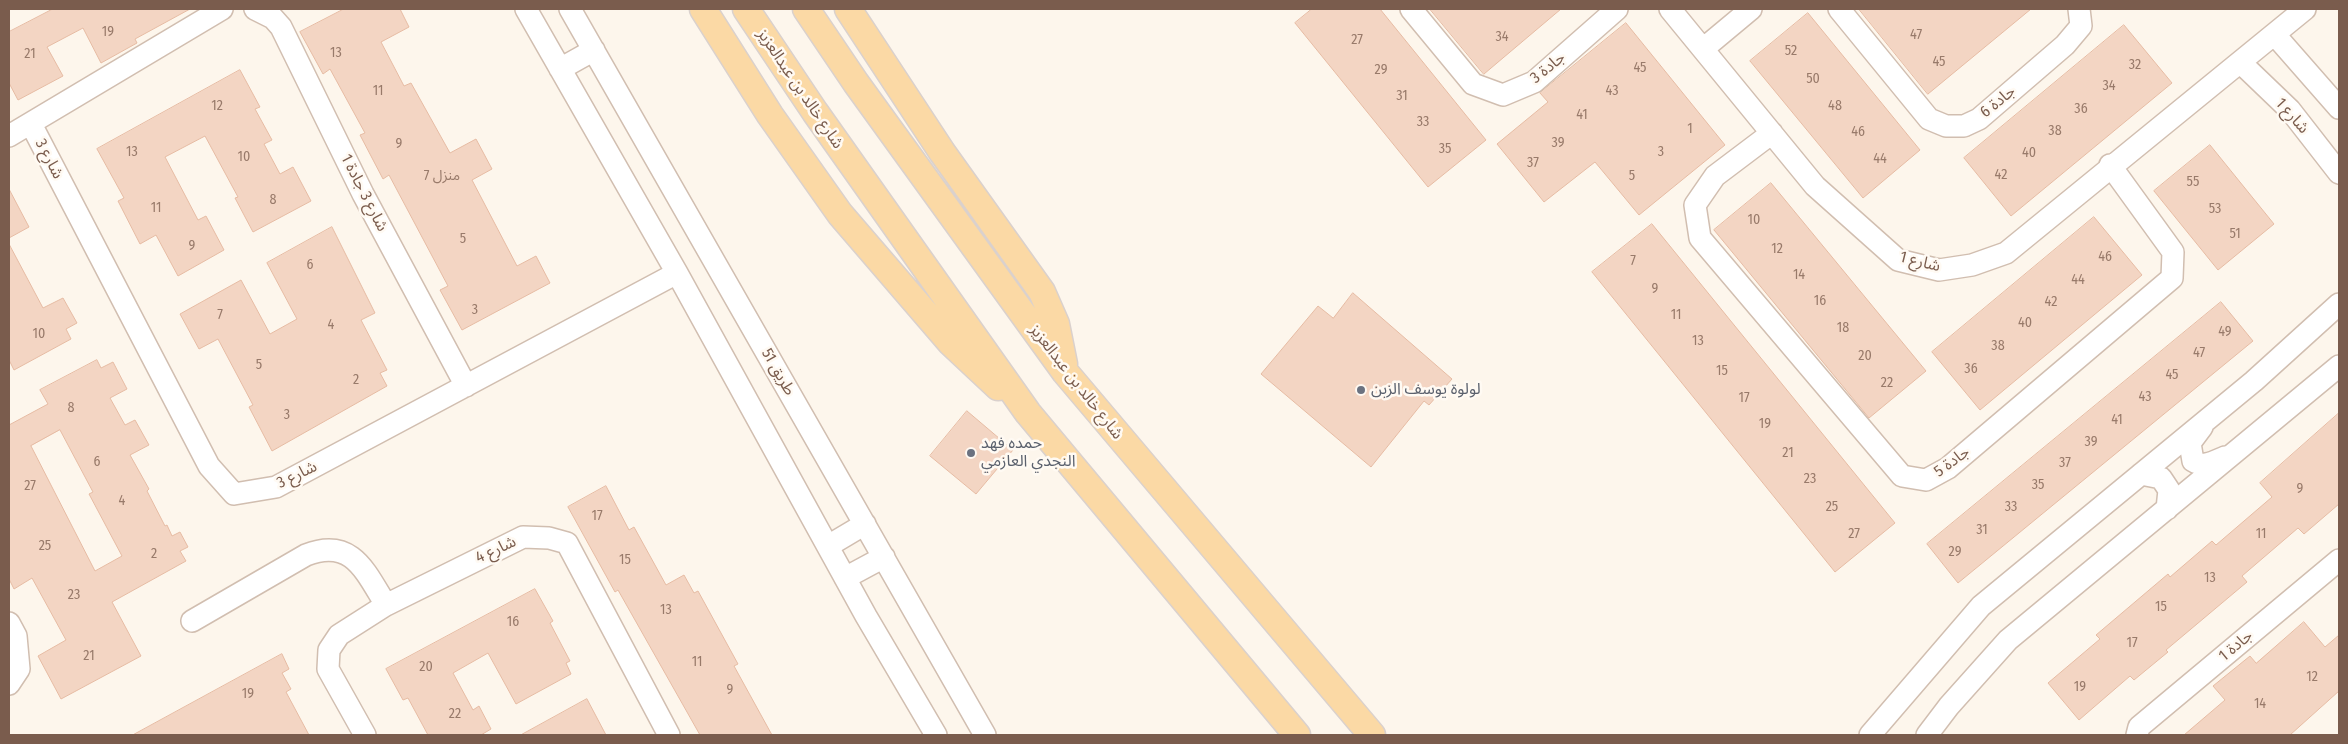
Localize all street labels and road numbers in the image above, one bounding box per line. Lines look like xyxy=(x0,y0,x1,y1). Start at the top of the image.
street label: شارع خالد بن عبدالعزيز xyxy=(753,25,847,153)
street label: جادة 3 xyxy=(1527,48,1569,88)
street label: جادة 6 xyxy=(1976,82,2020,122)
street label: شارع 1 xyxy=(2271,94,2313,138)
street label: شارع 3 xyxy=(31,136,67,182)
street label: شارع 3 جادة 1 xyxy=(336,151,392,235)
street label: شارع 1 xyxy=(1898,248,1942,276)
street label: شارع خالد بن عبدالعزيز xyxy=(1025,321,1127,443)
street label: طريق 51 xyxy=(757,345,799,399)
street label: جادة 5 xyxy=(1930,443,1974,481)
street label: شارع 3 xyxy=(274,457,320,493)
street label: شارع 4 xyxy=(473,532,519,568)
street label: جادة 1 xyxy=(2215,626,2257,666)

